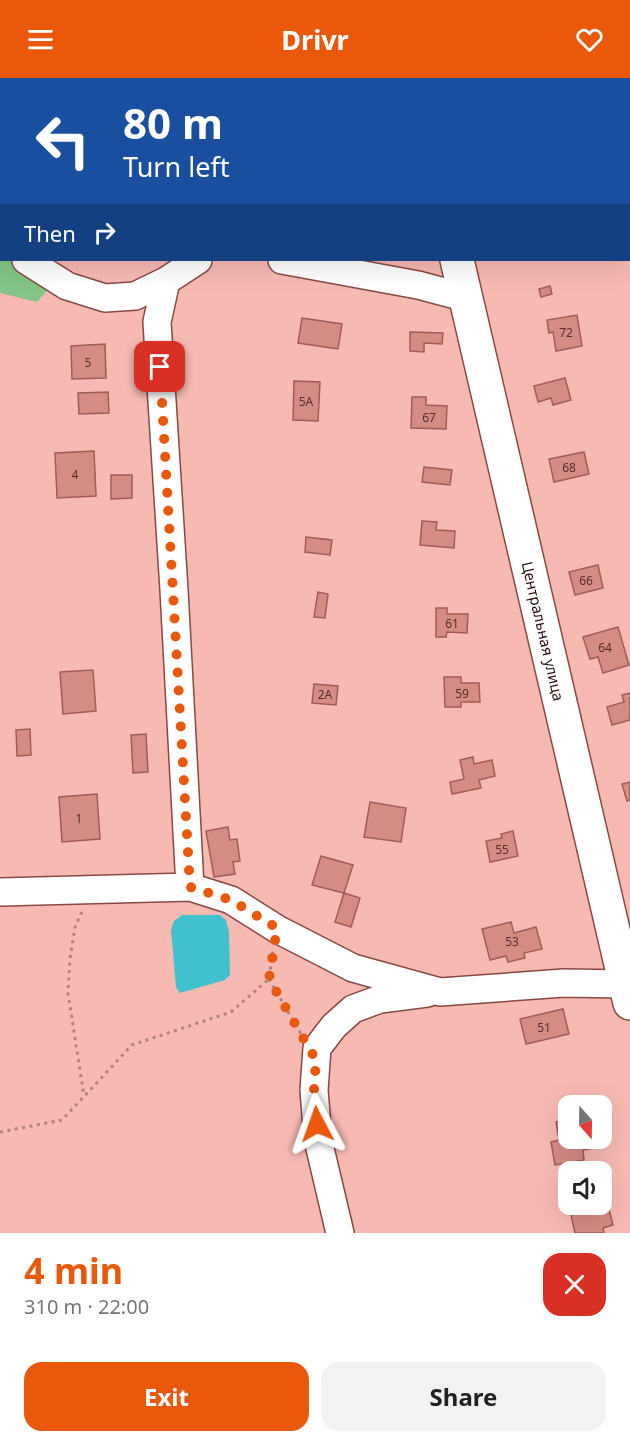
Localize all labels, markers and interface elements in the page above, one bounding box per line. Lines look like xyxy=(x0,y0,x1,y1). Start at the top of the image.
text: Drivr xyxy=(281,21,349,58)
icon: menu xyxy=(24,23,57,56)
icon: heart xyxy=(573,23,606,56)
text: 80 m xyxy=(123,94,223,151)
icon: left xyxy=(24,102,102,180)
text: Turn left xyxy=(123,148,229,185)
icon: right xyxy=(88,216,121,249)
text: Then xyxy=(24,218,76,248)
house number: 72 xyxy=(559,324,573,341)
pin xyxy=(134,341,185,392)
icon: arrive xyxy=(143,350,176,383)
house number: 5 xyxy=(85,354,92,371)
house number: 5А xyxy=(299,393,314,410)
house number: 67 xyxy=(422,409,436,426)
house number: 68 xyxy=(562,459,576,476)
house number: 4 xyxy=(72,466,79,483)
street label: Центральная улица xyxy=(517,559,569,703)
house number: 66 xyxy=(579,572,593,589)
house number: 61 xyxy=(445,615,459,632)
house number: 64 xyxy=(598,639,612,656)
house number: 59 xyxy=(455,685,469,702)
house number: 2А xyxy=(318,686,333,703)
house number: 1 xyxy=(76,810,82,827)
house number: 55 xyxy=(495,841,509,858)
house number: 53 xyxy=(505,933,519,950)
house number: 51 xyxy=(537,1019,551,1036)
position arrow xyxy=(285,1092,349,1156)
north arrow xyxy=(558,1095,612,1149)
map controls xyxy=(558,1095,612,1215)
button: sound xyxy=(558,1161,612,1215)
text: 4 min xyxy=(24,1246,123,1295)
button: close xyxy=(543,1253,606,1316)
text: 310 m · 22:00 xyxy=(24,1293,149,1320)
button: Exit xyxy=(24,1362,309,1431)
button: Share xyxy=(321,1362,606,1431)

